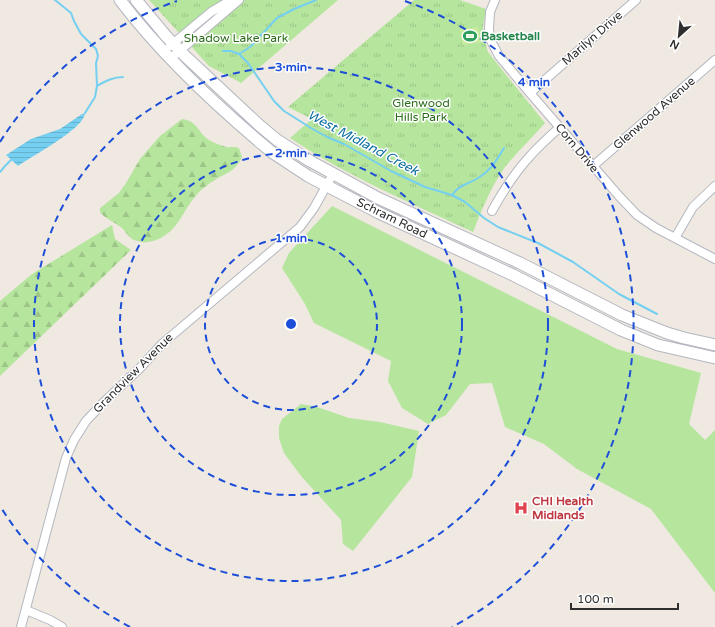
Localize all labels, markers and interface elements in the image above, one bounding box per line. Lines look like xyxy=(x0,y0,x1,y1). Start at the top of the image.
street label: Marilyn Drive xyxy=(559,8,625,68)
north arrow xyxy=(659,16,699,56)
sports icon: Basketball xyxy=(462,28,478,44)
place label: Basketball xyxy=(481,29,540,43)
park label: Shadow Lake Park xyxy=(184,31,289,45)
text: N xyxy=(668,37,682,52)
text: 3 min xyxy=(275,60,307,74)
street label: Glenwood Avenue xyxy=(610,74,698,152)
text: 4 min xyxy=(518,75,550,89)
park label: Glenwood Hills Park xyxy=(392,96,450,124)
water label: West Midland Creek xyxy=(305,107,422,180)
street label: Corn Drive xyxy=(552,121,602,176)
text: 2 min xyxy=(275,146,307,160)
street label: Schram Road xyxy=(354,195,430,241)
text: 1 min xyxy=(275,231,307,245)
centre of rings xyxy=(284,317,298,331)
street label: Grandview Avenue xyxy=(90,330,176,416)
place label: CHI Health Midlands xyxy=(532,494,593,522)
hospital icon: CHI Health Midlands xyxy=(513,500,529,516)
scale bar xyxy=(571,585,678,611)
text: 100 m xyxy=(577,592,614,606)

